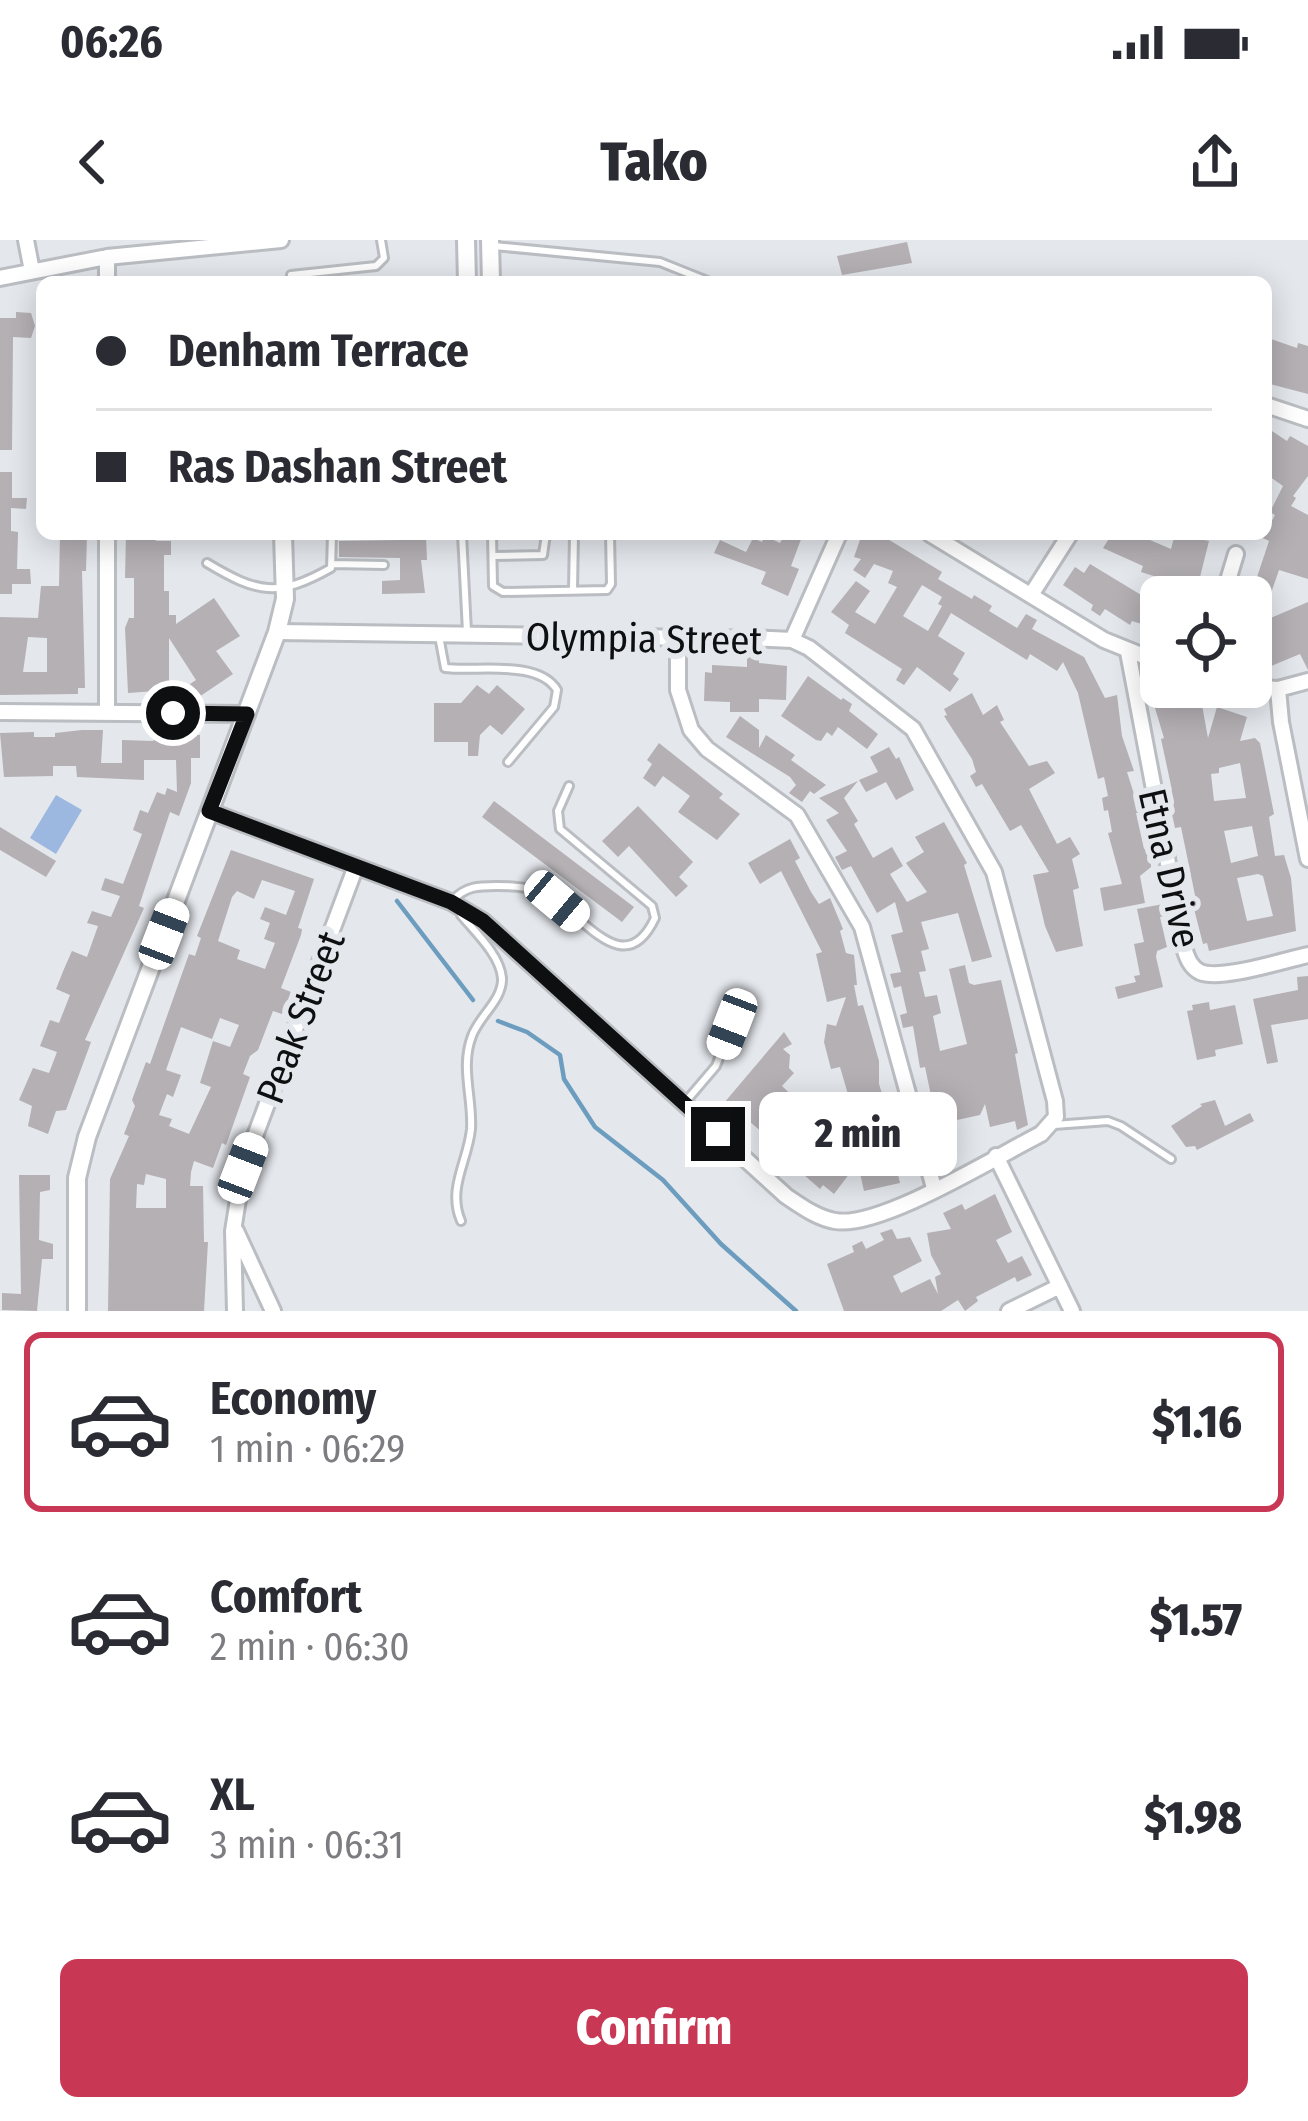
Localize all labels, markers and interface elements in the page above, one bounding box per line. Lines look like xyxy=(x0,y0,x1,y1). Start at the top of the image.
text: 06:26 xyxy=(60,15,163,69)
icon: back xyxy=(60,129,126,195)
icon: share xyxy=(1182,129,1248,195)
text: Tako xyxy=(600,130,708,194)
text: Denham Terrace xyxy=(168,324,469,378)
text: Ras Dashan Street xyxy=(168,440,507,494)
map controls xyxy=(1140,576,1272,708)
button: locate xyxy=(1140,576,1272,708)
street label: Olympia Street xyxy=(525,614,763,664)
route start xyxy=(146,686,200,740)
street label: Etna Drive xyxy=(1128,784,1210,952)
car xyxy=(518,864,596,938)
car xyxy=(134,894,194,974)
street label: Peak Street xyxy=(247,925,355,1110)
car xyxy=(702,984,762,1064)
callout: 2 min xyxy=(760,1092,958,1176)
route end xyxy=(691,1107,745,1161)
text: 2 min xyxy=(815,1111,901,1157)
car xyxy=(213,1128,273,1208)
icon: car xyxy=(66,1368,174,1476)
text: Economy xyxy=(210,1372,376,1426)
text: $1.16 xyxy=(1152,1395,1242,1449)
text: 1 min · 06:29 xyxy=(210,1426,405,1472)
icon: car xyxy=(66,1566,174,1674)
text: Comfort xyxy=(210,1570,362,1624)
text: $1.57 xyxy=(1150,1593,1242,1647)
text: 2 min · 06:30 xyxy=(210,1624,410,1670)
icon: car xyxy=(66,1764,174,1872)
text: XL xyxy=(210,1768,255,1822)
text: $1.98 xyxy=(1144,1791,1242,1845)
text: 3 min · 06:31 xyxy=(210,1822,404,1868)
button: Confirm xyxy=(60,1959,1248,2097)

